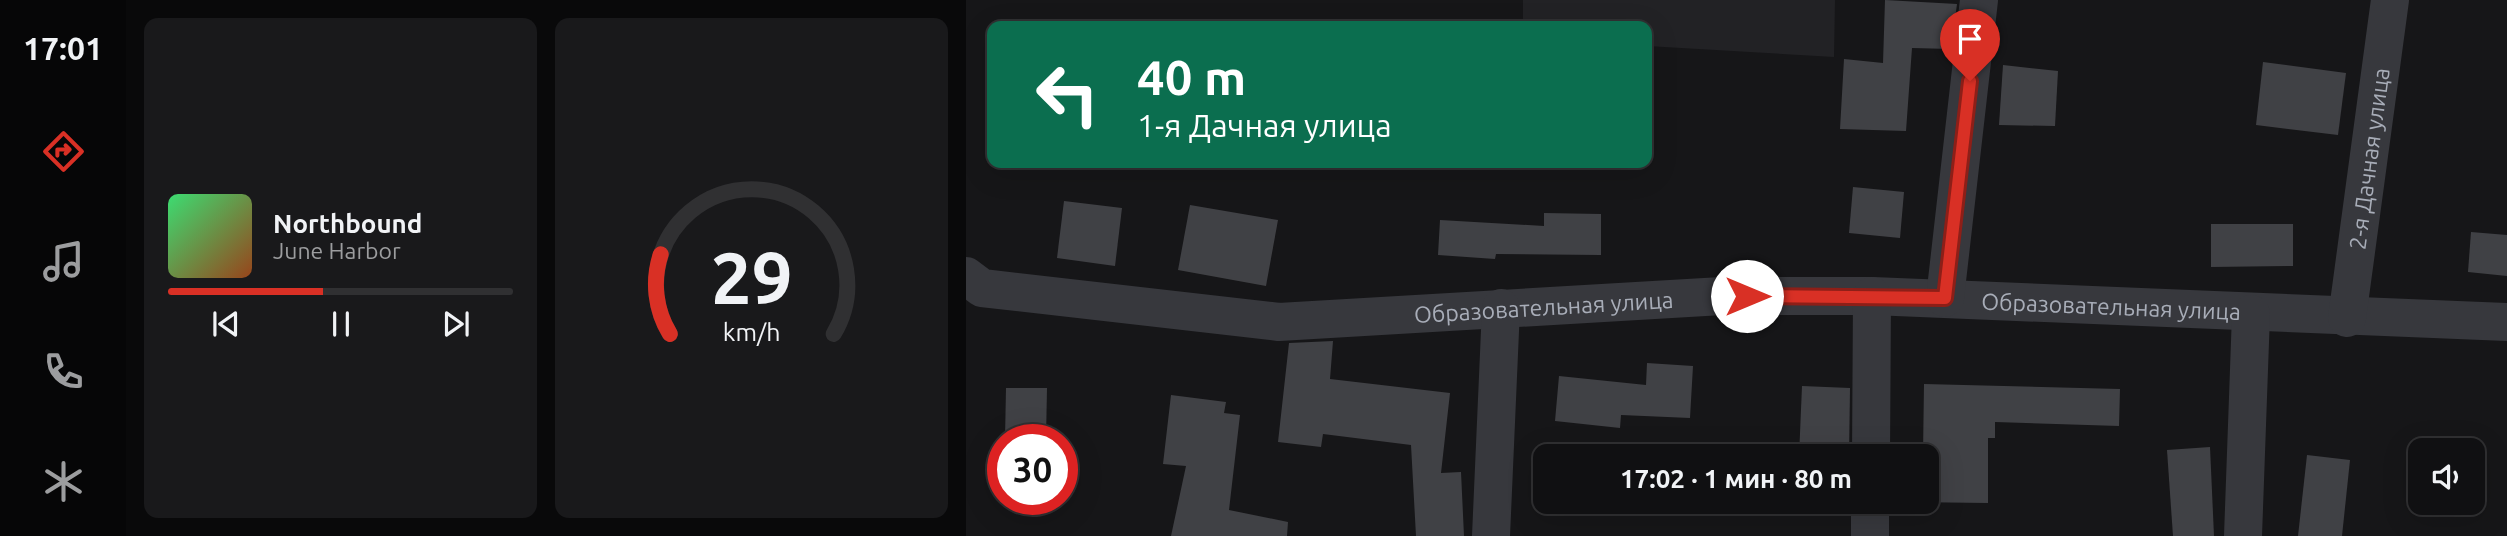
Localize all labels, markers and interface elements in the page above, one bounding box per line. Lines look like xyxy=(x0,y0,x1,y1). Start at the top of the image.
pin xyxy=(1940,9,2000,81)
icon: arrive xyxy=(1951,20,1989,58)
text: 17:01 xyxy=(23,30,103,66)
icon: left xyxy=(1022,49,1113,140)
text: 40 m xyxy=(1137,49,1246,104)
street label: 2-я Дачная улица xyxy=(2344,66,2393,251)
text: 1-я Дачная улица xyxy=(1137,107,1392,143)
icon: directions xyxy=(39,127,88,176)
text: Northbound xyxy=(273,209,422,238)
text: 29 xyxy=(710,236,793,318)
icon: music xyxy=(39,237,88,286)
text: June Harbor xyxy=(273,238,401,263)
position arrow xyxy=(1710,259,1784,333)
street label: Образовательная улица xyxy=(1413,286,1674,327)
street label: Образовательная улица xyxy=(1981,288,2241,324)
icon: previous xyxy=(207,305,245,343)
icon: pause xyxy=(322,305,360,343)
icon: next xyxy=(437,305,475,343)
text: km/h xyxy=(723,318,780,346)
icon: phone xyxy=(39,347,88,396)
speed limit sign: 30 xyxy=(987,424,1078,515)
map controls xyxy=(2408,438,2485,515)
button: sound xyxy=(2408,438,2485,515)
icon: climate xyxy=(39,457,88,506)
text: 17:02 · 1 мин · 80 m xyxy=(1620,464,1852,493)

